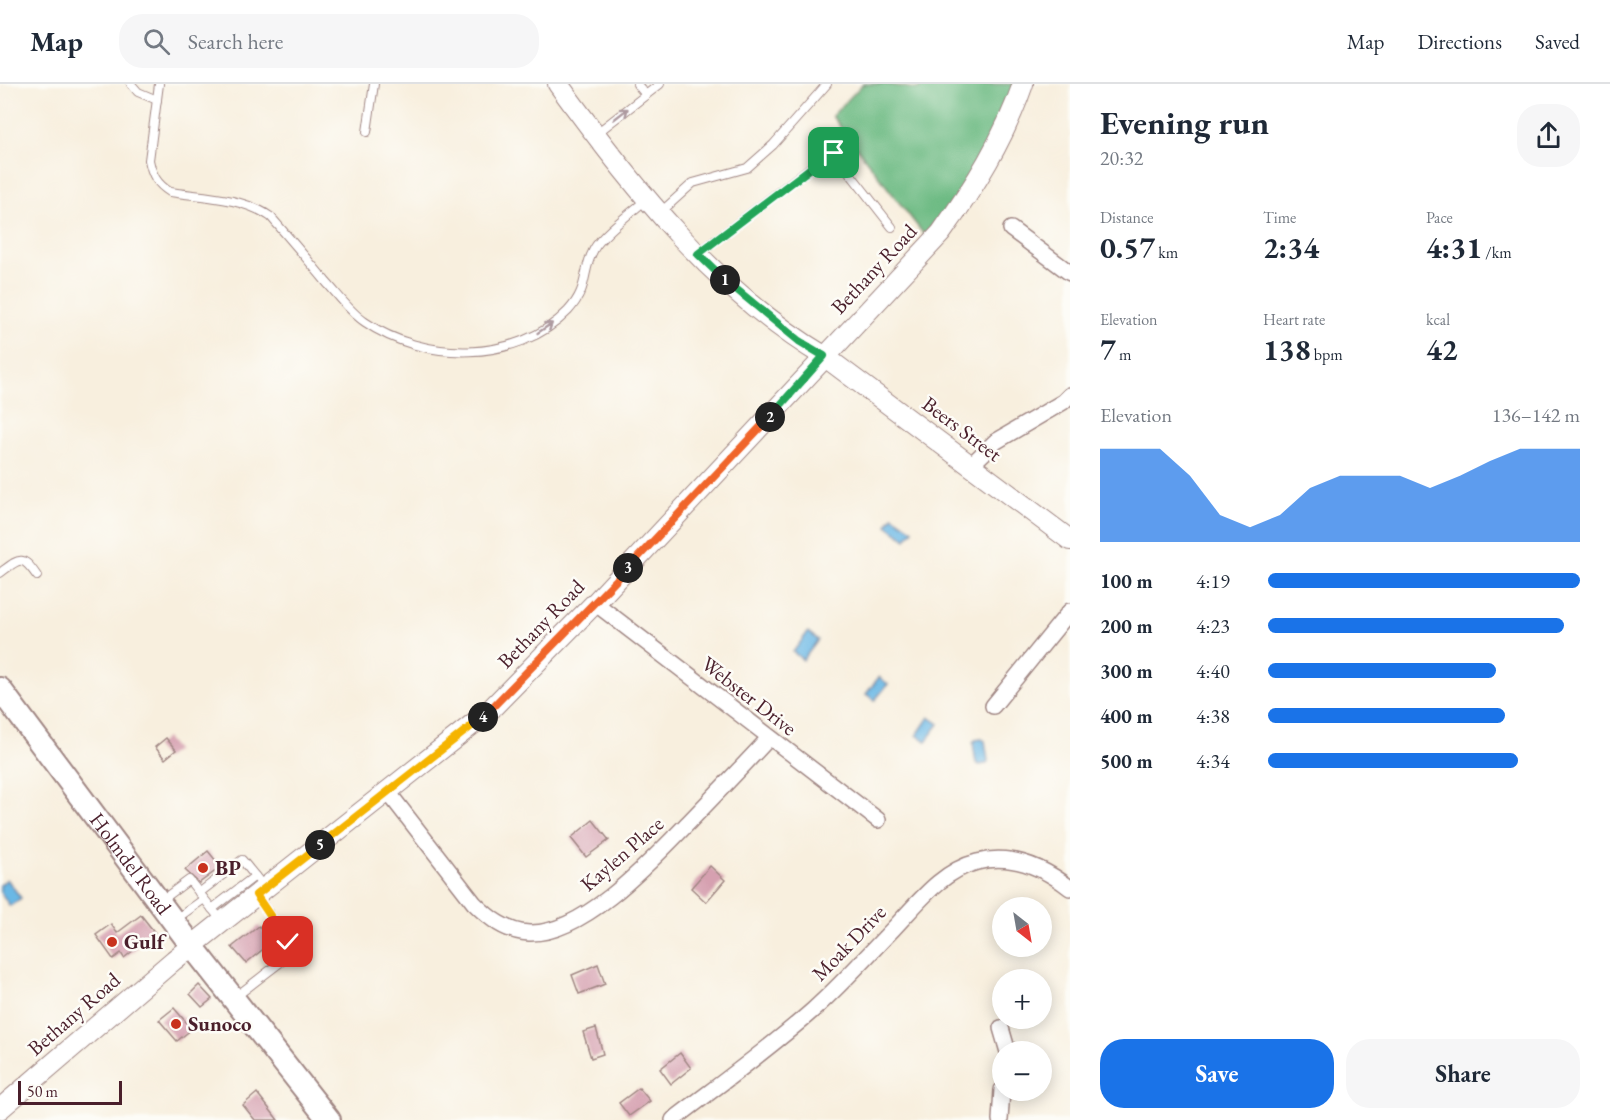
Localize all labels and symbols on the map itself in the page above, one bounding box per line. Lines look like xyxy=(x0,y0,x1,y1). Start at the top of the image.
one-way arrow xyxy=(612,108,628,121)
pin xyxy=(808,127,859,178)
street label: Bethany Road xyxy=(825,218,923,320)
pin: 1 xyxy=(710,265,740,295)
one-way arrow xyxy=(536,322,552,334)
street label: Beers Street xyxy=(917,390,1008,467)
pin: 2 xyxy=(755,402,785,432)
pin: 3 xyxy=(613,553,643,583)
street label: Bethany Road xyxy=(491,573,590,674)
street label: Webster Drive xyxy=(696,650,802,741)
pin: 4 xyxy=(468,702,498,732)
street label: Holmdel Road xyxy=(84,807,178,920)
street label: Kaylen Place xyxy=(575,810,669,897)
pin: 5 xyxy=(305,830,335,860)
place label: BP xyxy=(215,854,241,881)
marker: BP xyxy=(196,861,210,875)
north arrow xyxy=(992,897,1052,957)
street label: Moak Drive xyxy=(806,899,892,986)
pin xyxy=(262,916,313,967)
place label: Gulf xyxy=(124,928,167,955)
marker: Gulf xyxy=(105,935,119,949)
street label: Bethany Road xyxy=(22,966,126,1061)
place label: Sunoco xyxy=(188,1010,252,1037)
marker: Sunoco xyxy=(169,1017,183,1031)
scale bar xyxy=(18,1078,122,1106)

